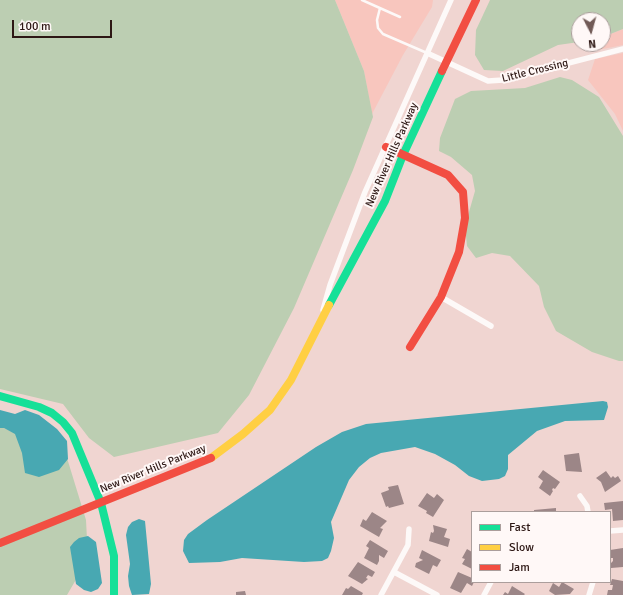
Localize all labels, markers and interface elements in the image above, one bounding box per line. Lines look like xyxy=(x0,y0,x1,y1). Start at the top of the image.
scale bar xyxy=(14,12,114,38)
north arrow xyxy=(571,12,611,52)
text: 100 m xyxy=(19,19,51,34)
text: N xyxy=(588,37,597,50)
street label: Little Crossing xyxy=(500,56,570,86)
street label: New River Hills Parkway xyxy=(363,101,421,209)
street label: New River Hills Parkway xyxy=(98,442,208,496)
legend xyxy=(471,511,611,583)
text: Fast xyxy=(509,520,530,535)
text: Slow xyxy=(509,540,534,555)
text: Jam xyxy=(509,560,530,575)

